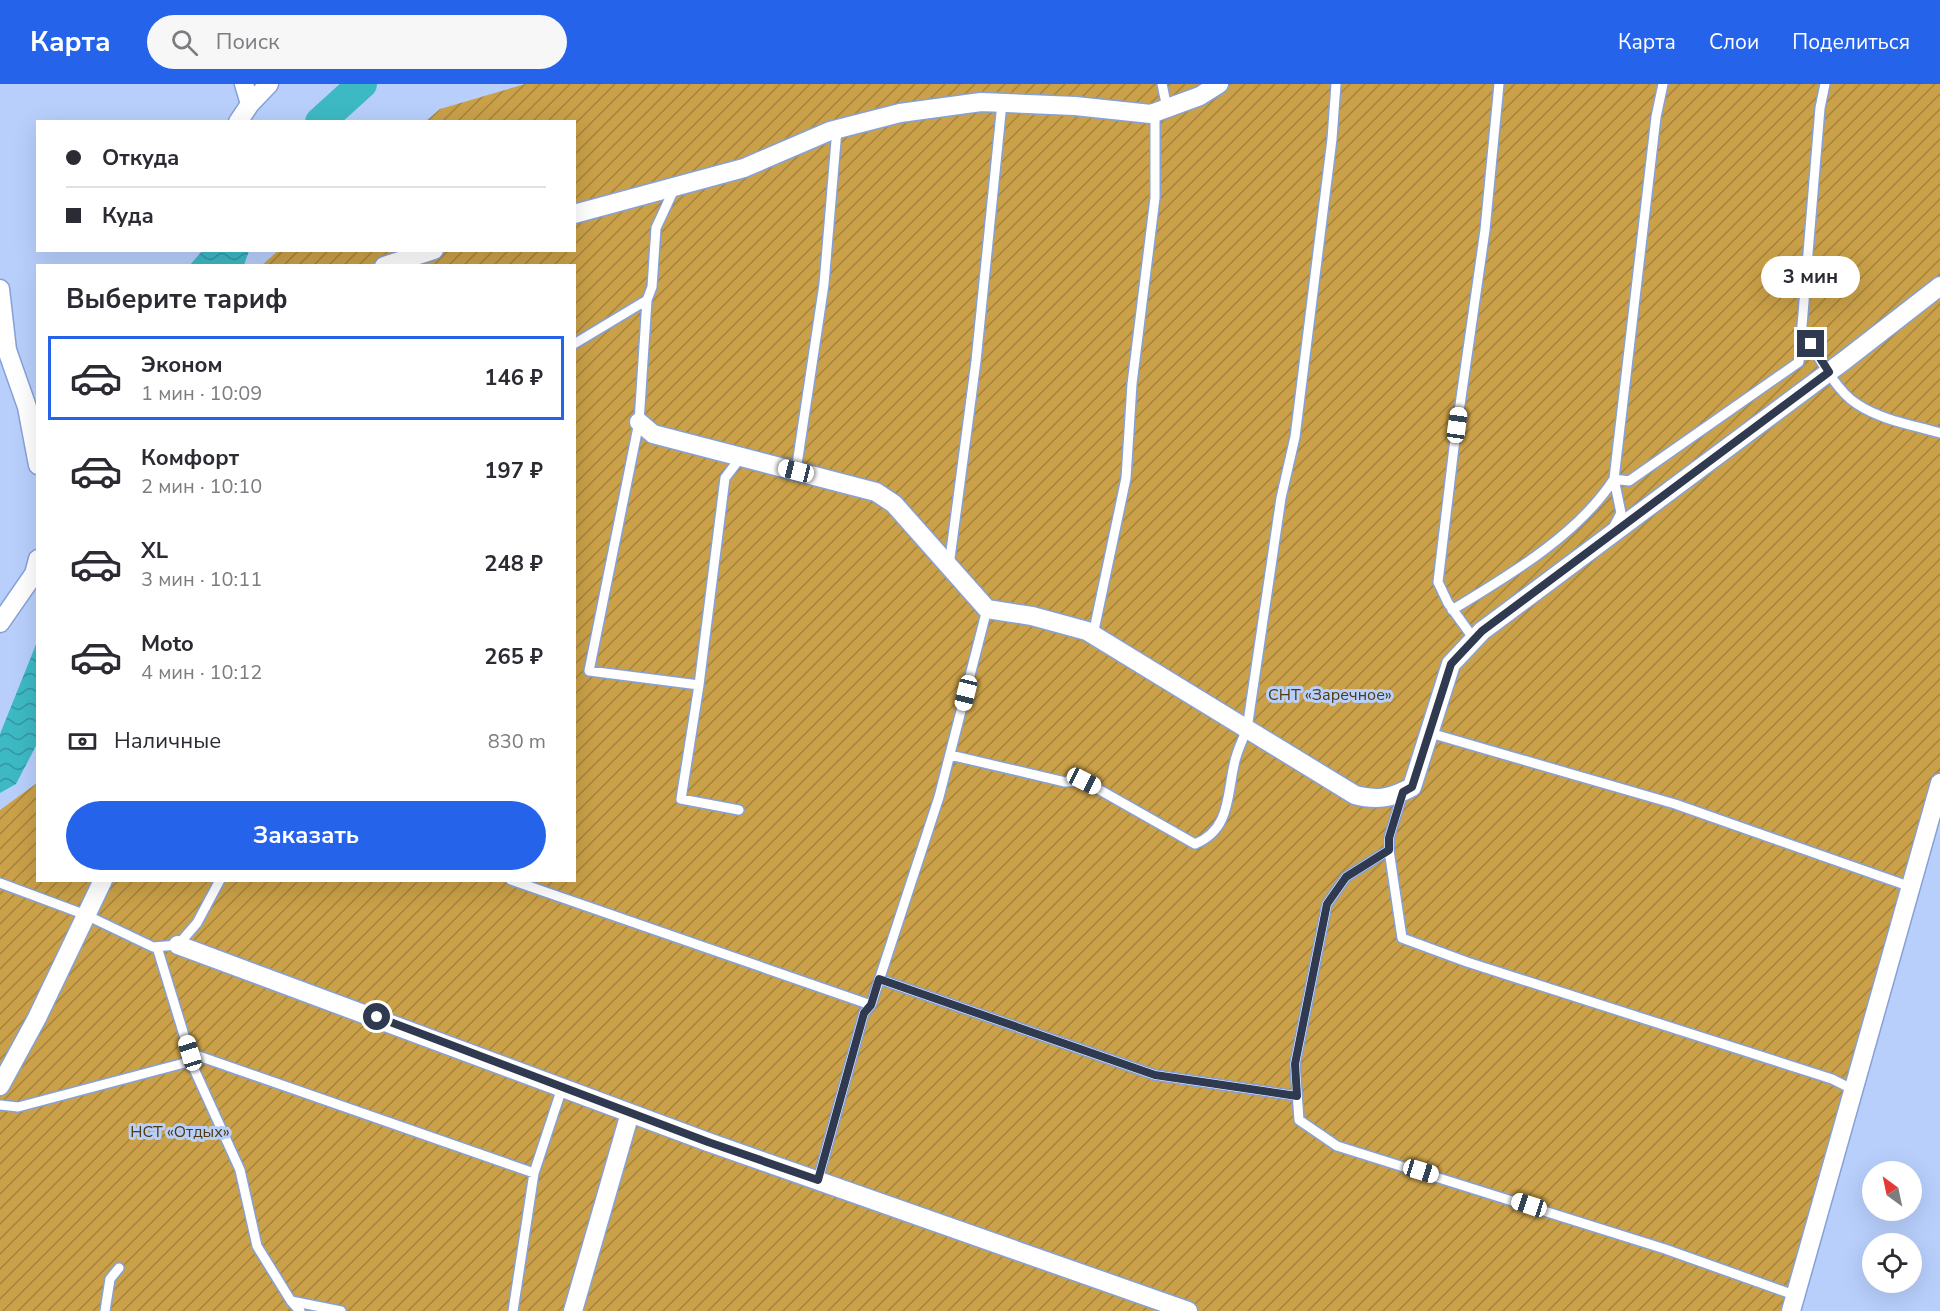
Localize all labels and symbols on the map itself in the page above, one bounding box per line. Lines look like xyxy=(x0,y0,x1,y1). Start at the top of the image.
callout: 3 мин xyxy=(1762,257,1860,299)
route end xyxy=(1797,330,1824,357)
car xyxy=(1446,406,1468,444)
car xyxy=(776,458,816,484)
car xyxy=(953,673,979,713)
park label: СНТ «Заречное» xyxy=(1268,684,1392,706)
car xyxy=(1064,765,1104,797)
route start xyxy=(363,1003,390,1030)
car xyxy=(176,1033,204,1073)
park label: НСТ «Отдых» xyxy=(130,1121,230,1143)
car xyxy=(1401,1157,1441,1185)
north arrow xyxy=(1862,1161,1922,1221)
car xyxy=(1509,1191,1549,1219)

